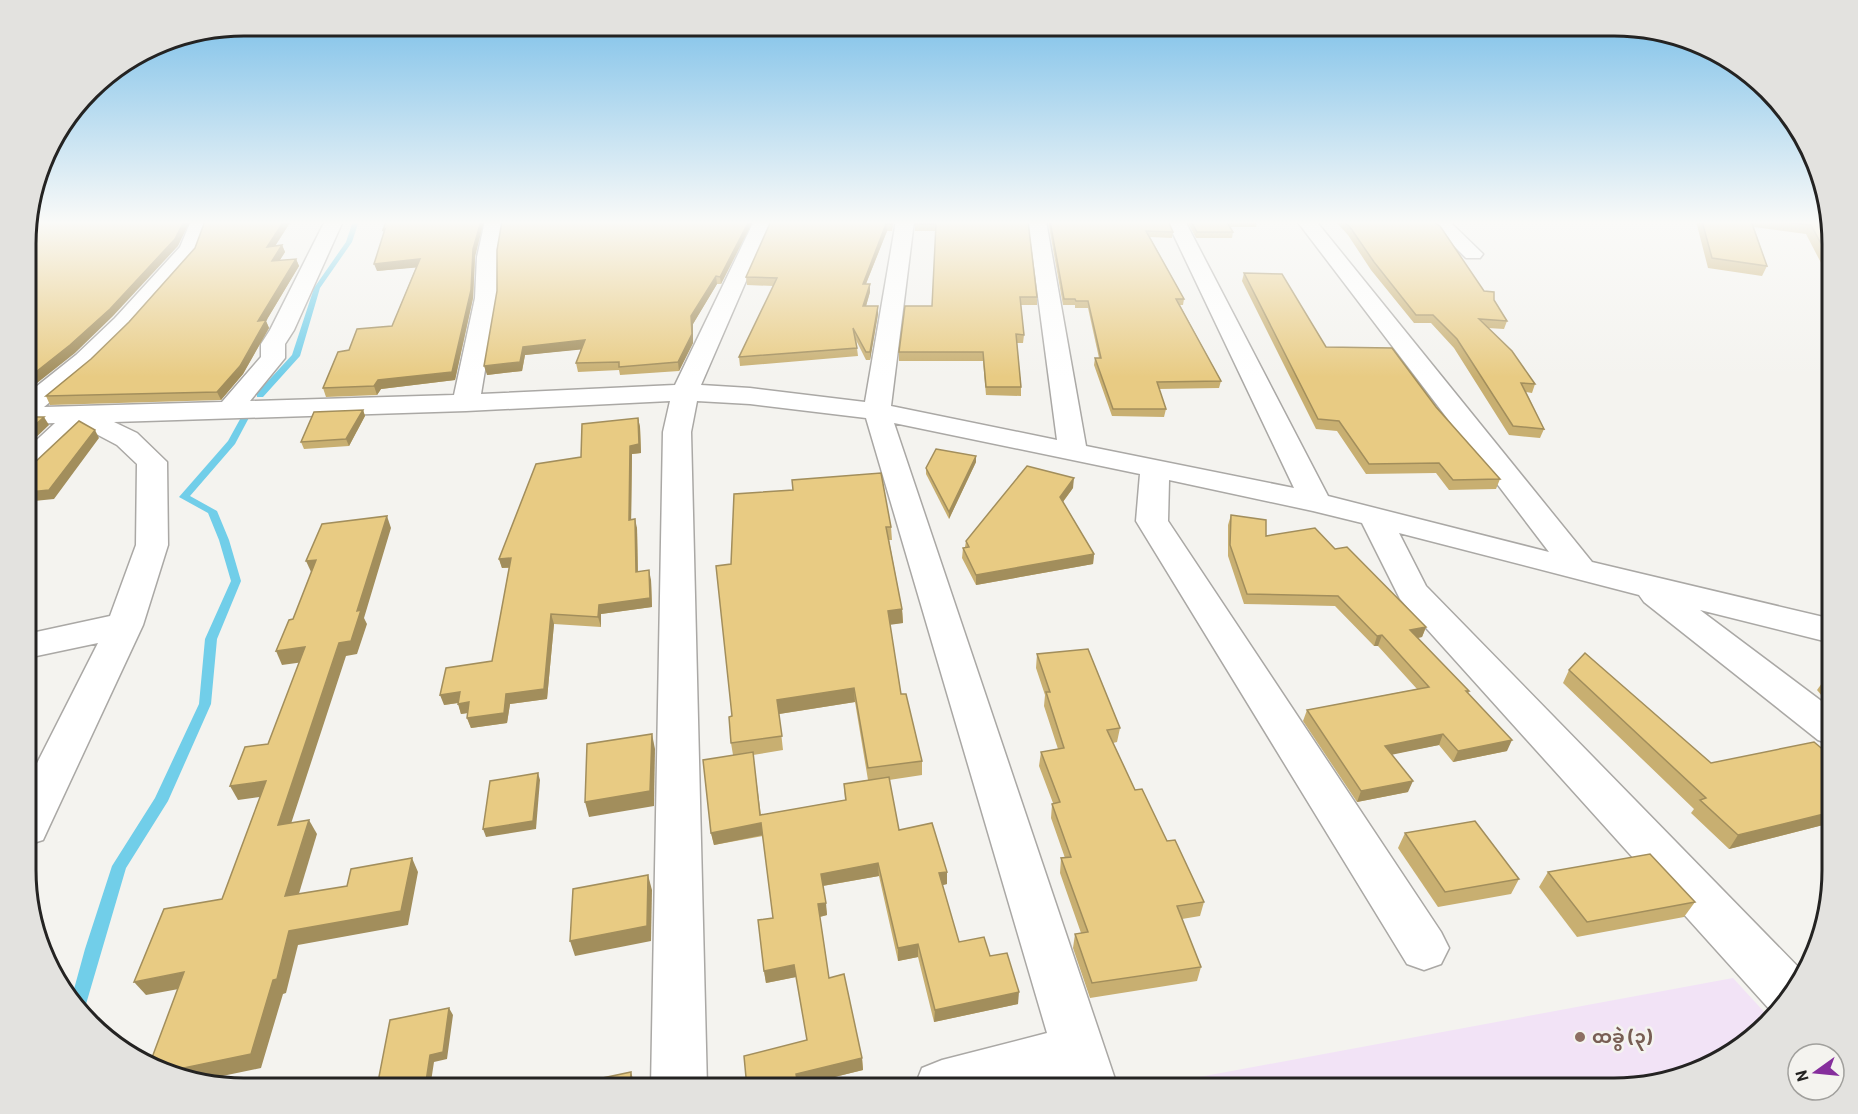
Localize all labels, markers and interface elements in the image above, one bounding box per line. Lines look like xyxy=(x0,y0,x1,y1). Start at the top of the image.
place label: ထခွဲ (၃) xyxy=(1592,1025,1653,1051)
marker: ထခွဲ (၃) xyxy=(1573,1030,1587,1044)
north arrow xyxy=(1786,1042,1846,1102)
text: N xyxy=(1790,1068,1812,1084)

